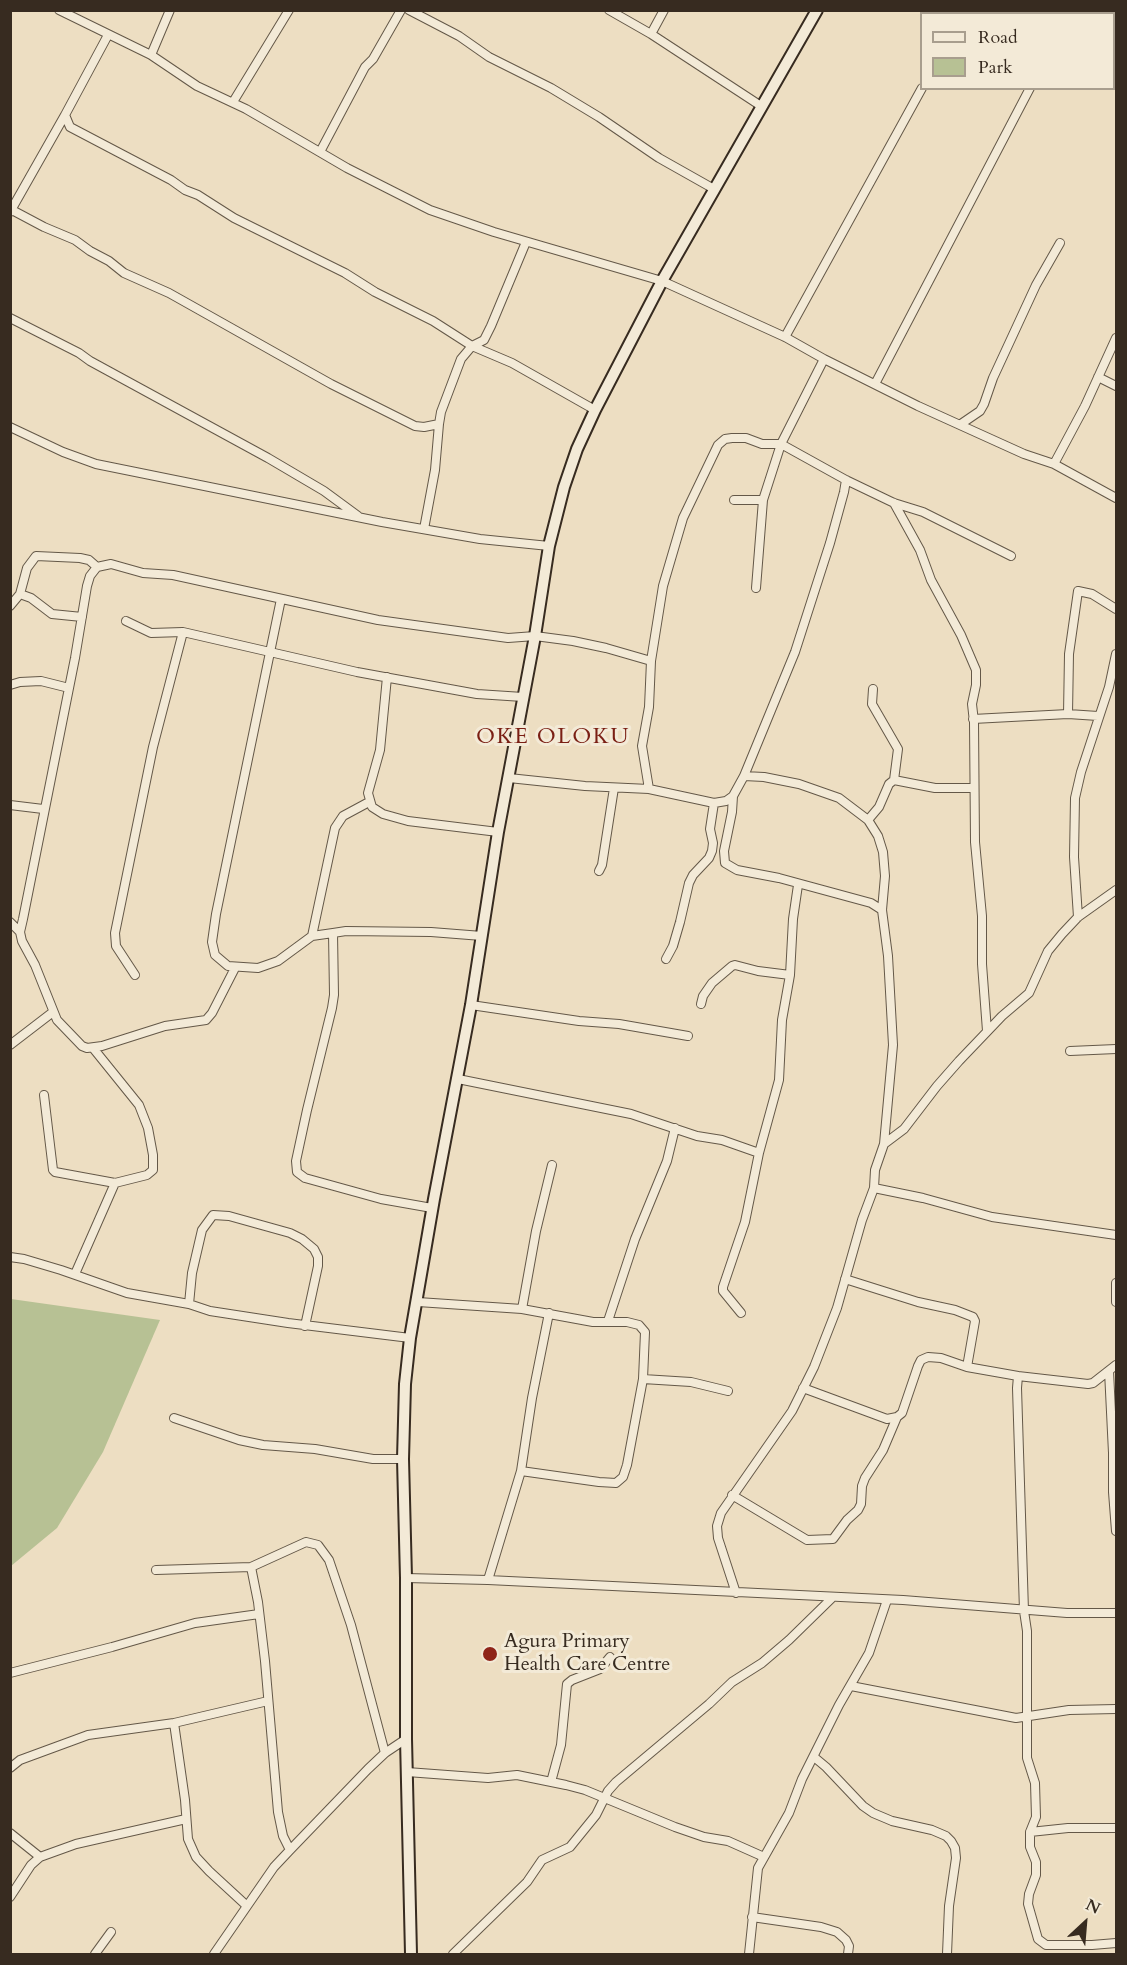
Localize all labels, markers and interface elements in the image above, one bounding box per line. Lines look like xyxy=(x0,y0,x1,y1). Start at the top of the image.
legend xyxy=(920,12,1115,90)
text: Road xyxy=(978,25,1018,50)
text: Park xyxy=(978,55,1013,80)
district label: OKE OLOKU xyxy=(476,725,630,751)
place label: Agura Primary Health Care Centre xyxy=(504,1630,670,1677)
marker: Agura Primary Health Care Centre xyxy=(481,1645,499,1663)
north arrow xyxy=(1055,1893,1115,1953)
text: N xyxy=(1082,1894,1104,1920)

